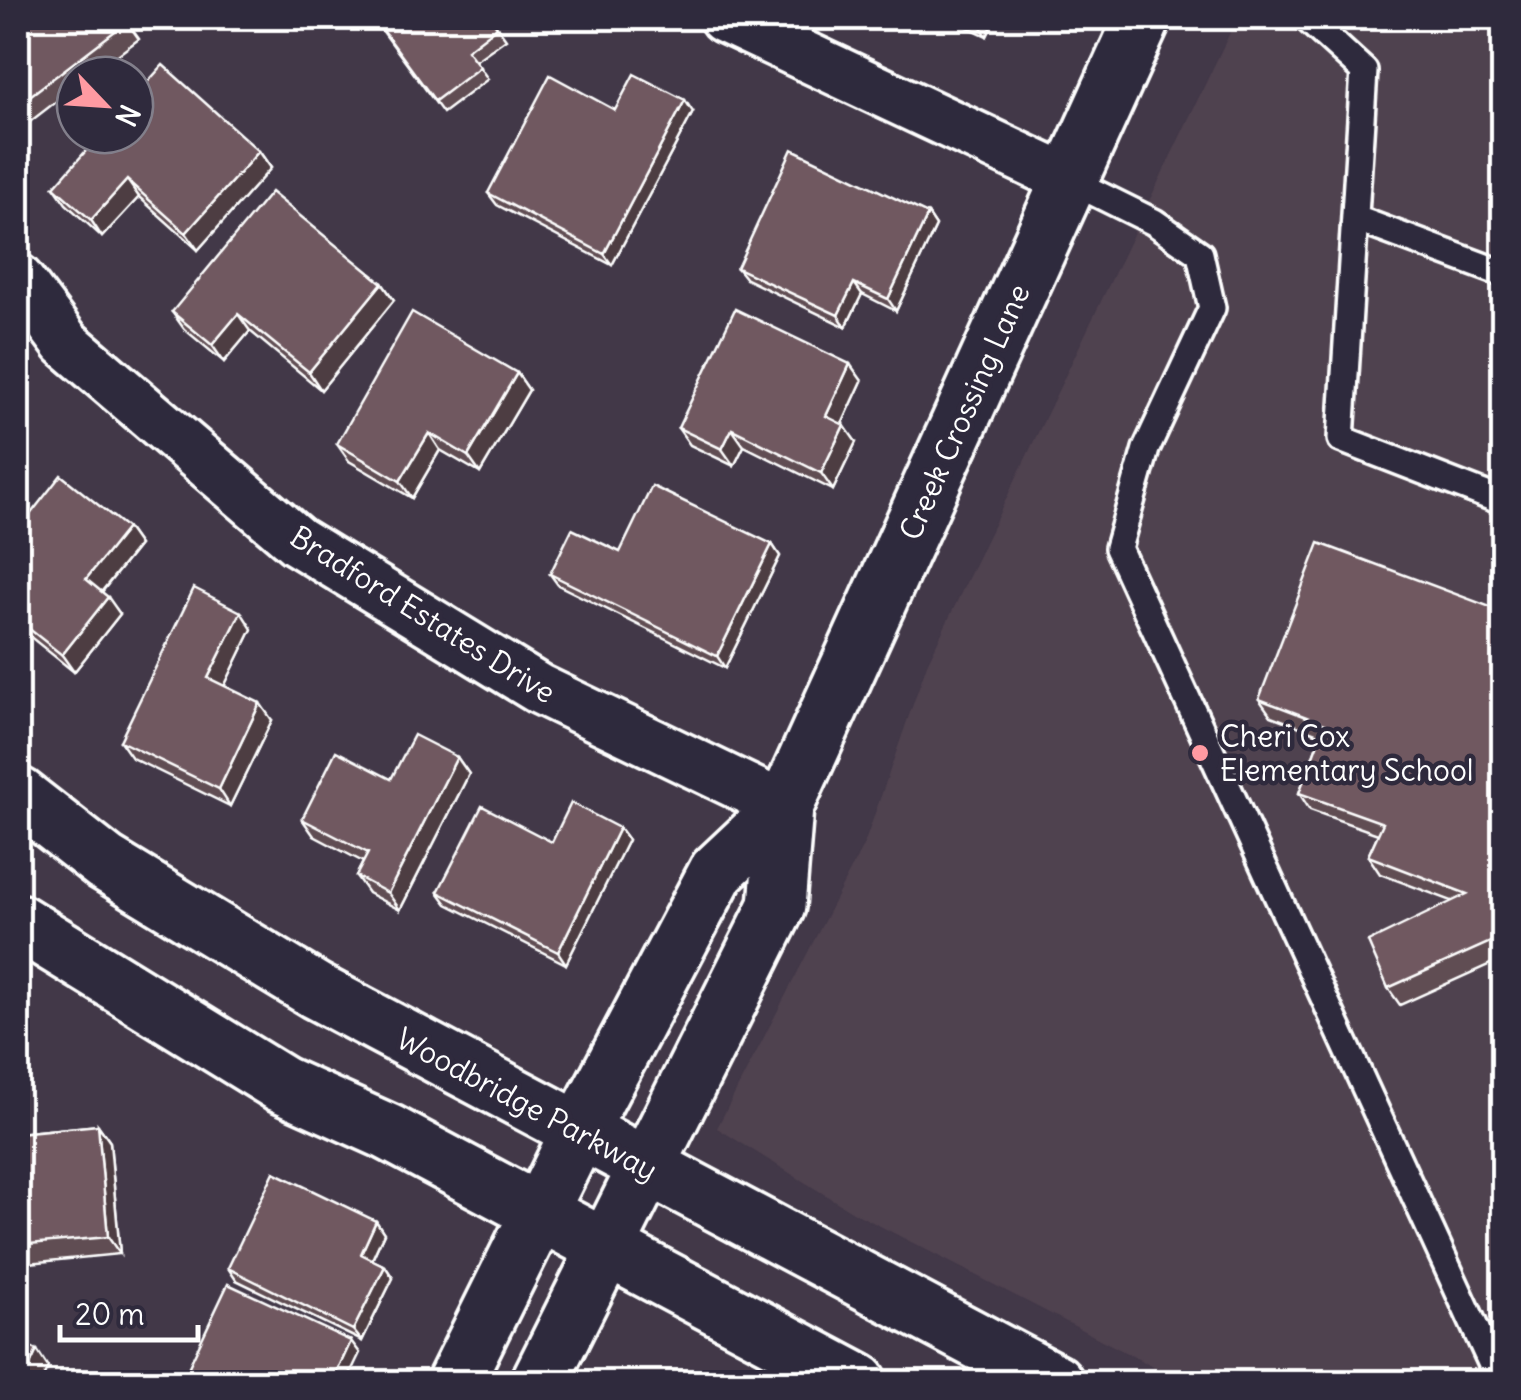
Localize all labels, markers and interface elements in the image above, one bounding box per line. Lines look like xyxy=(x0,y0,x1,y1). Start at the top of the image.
north arrow xyxy=(55,55,155,155)
text: N xyxy=(107,99,148,132)
street label: Creek Crossing Lane xyxy=(890,278,1038,546)
street label: Bradford Estates Drive xyxy=(283,517,563,711)
place label: Cheri Cox Elementary School xyxy=(1220,717,1473,789)
marker: Cheri Cox Elementary School xyxy=(1189,742,1211,764)
street label: Woodbridge Parkway xyxy=(390,1019,664,1189)
scale bar xyxy=(60,1280,198,1342)
text: 20 m xyxy=(75,1295,145,1333)

